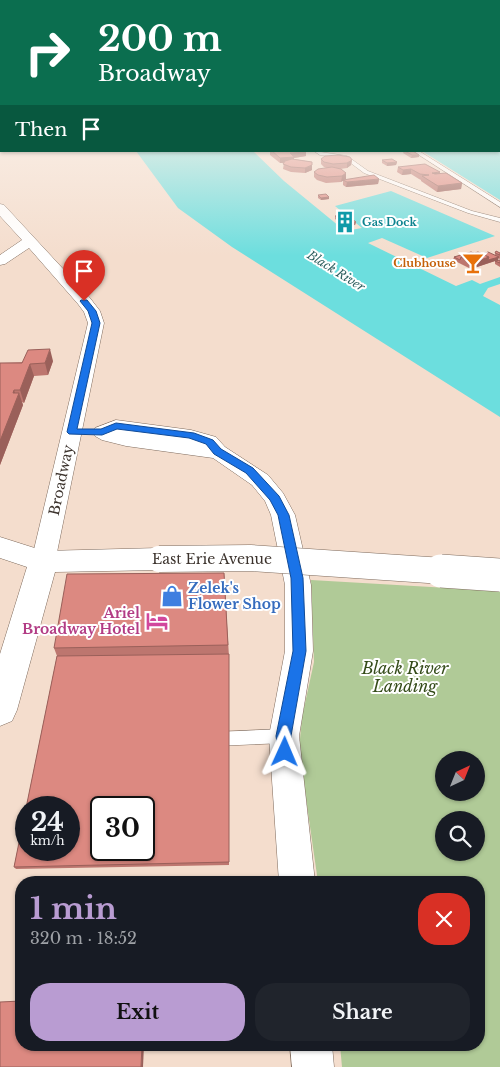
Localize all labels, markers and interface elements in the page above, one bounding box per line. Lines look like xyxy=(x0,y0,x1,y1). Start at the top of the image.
text: 200 m xyxy=(98,17,222,60)
icon: right xyxy=(15,20,80,85)
text: Broadway xyxy=(98,60,211,87)
icon: arrive xyxy=(77,115,105,143)
text: Then xyxy=(15,118,67,141)
building icon: Gas Dock xyxy=(332,209,358,235)
place label: Gas Dock xyxy=(362,215,418,229)
water label: Black River xyxy=(304,246,368,294)
pin xyxy=(63,250,105,301)
bar icon: Clubhouse xyxy=(460,250,486,276)
place label: Clubhouse xyxy=(393,256,457,270)
icon: arrive xyxy=(70,257,98,285)
street label: Broadway xyxy=(45,443,77,517)
street label: East Erie Avenue xyxy=(152,550,272,568)
place label: Zelek's Flower Shop xyxy=(188,579,281,613)
shop icon: Zelek's Flower Shop xyxy=(159,583,185,609)
place label: Ariel Broadway Hotel xyxy=(22,604,140,638)
hotel icon: Ariel Broadway Hotel xyxy=(144,608,170,634)
park label: Black River Landing xyxy=(361,658,449,696)
position arrow xyxy=(258,725,310,777)
north arrow xyxy=(435,751,485,801)
map controls xyxy=(435,751,485,861)
speed limit sign: 30 xyxy=(90,796,155,861)
text: 24 xyxy=(31,807,64,838)
button: search xyxy=(435,811,485,861)
text: km/h xyxy=(30,833,65,848)
text: 1 min xyxy=(30,890,117,927)
button: close xyxy=(418,893,470,945)
text: 320 m · 18:52 xyxy=(30,928,137,948)
button: Exit xyxy=(30,983,245,1041)
button: Share xyxy=(255,983,470,1041)

